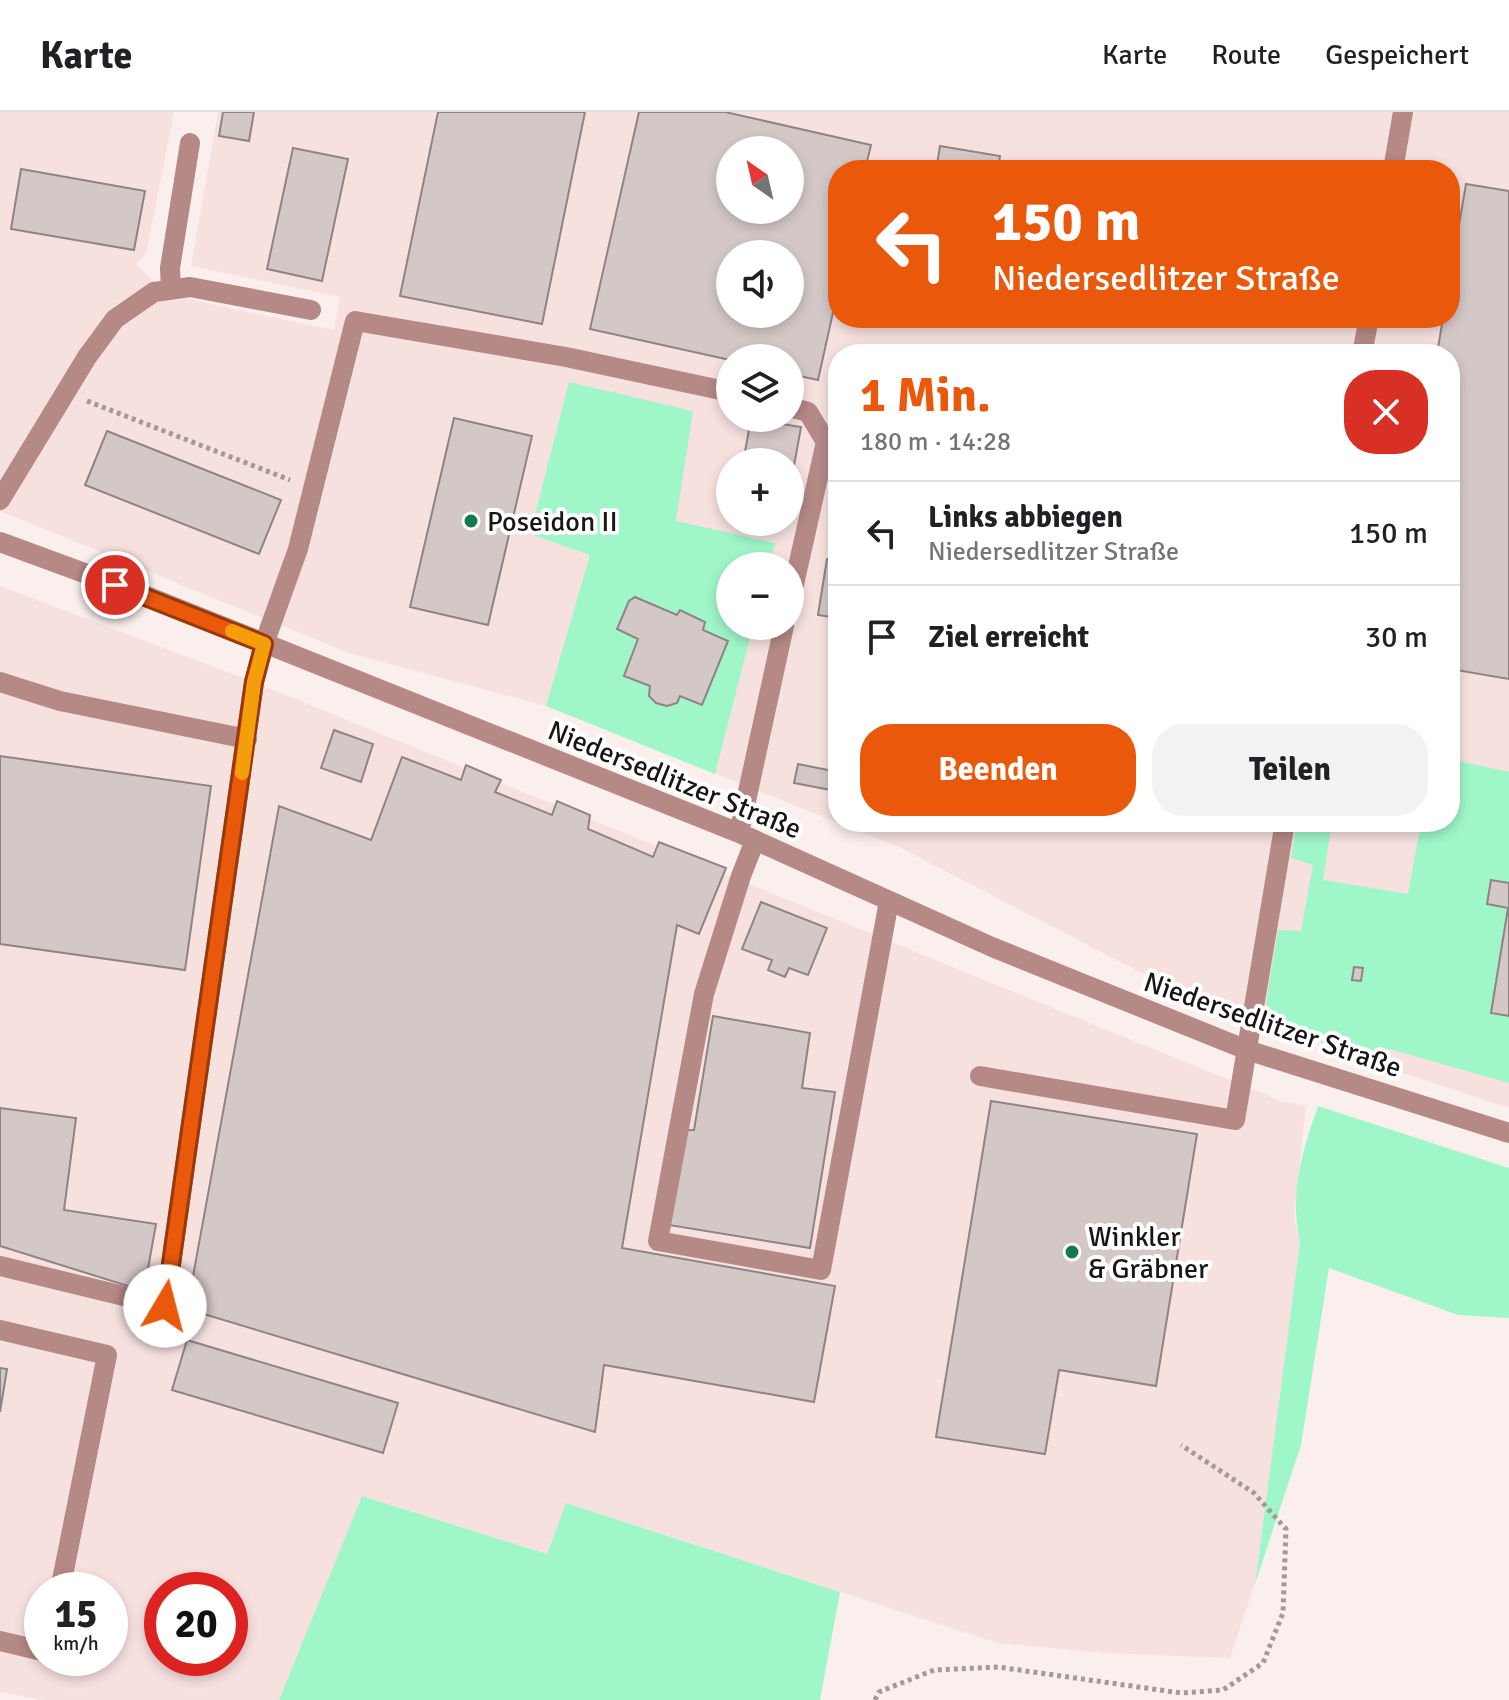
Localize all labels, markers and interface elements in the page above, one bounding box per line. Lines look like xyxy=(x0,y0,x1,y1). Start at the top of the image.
text: Karte xyxy=(40,32,132,79)
text: Karte xyxy=(1102,38,1167,72)
text: Route xyxy=(1211,38,1281,72)
text: Gespeichert xyxy=(1325,38,1469,72)
north arrow xyxy=(716,136,804,224)
map controls xyxy=(716,136,804,640)
text: 150 m xyxy=(992,187,1140,256)
icon: left xyxy=(860,192,964,296)
button: sound xyxy=(716,240,804,328)
text: Niedersedlitzer Straße xyxy=(992,256,1340,301)
button: layers xyxy=(716,344,804,432)
text: 1 Min. xyxy=(860,366,991,425)
button: close xyxy=(1344,370,1428,454)
text: 180 m · 14:28 xyxy=(860,426,1011,458)
button: + xyxy=(716,448,804,536)
text: Links abbiegen xyxy=(928,499,1123,536)
place label: Poseidon II xyxy=(487,505,618,539)
icon: left xyxy=(860,511,904,555)
marker: Poseidon II xyxy=(462,512,480,530)
text: 150 m xyxy=(1349,515,1428,552)
text: Niedersedlitzer Straße xyxy=(928,536,1179,568)
pin xyxy=(81,551,149,619)
button: − xyxy=(716,552,804,640)
icon: arrive xyxy=(93,563,137,607)
icon: arrive xyxy=(860,615,904,659)
text: Ziel erreicht xyxy=(928,619,1089,656)
text: 30 m xyxy=(1365,619,1428,656)
street label: Niedersedlitzer Straße xyxy=(543,714,806,846)
button: Beenden xyxy=(860,724,1136,816)
button: Teilen xyxy=(1152,724,1428,816)
street label: Niedersedlitzer Straße xyxy=(1139,965,1406,1085)
place label: Winkler & Gräbner xyxy=(1088,1220,1209,1286)
marker: Winkler & Gräbner xyxy=(1063,1243,1081,1261)
position arrow xyxy=(123,1264,207,1348)
speed limit sign: 20 xyxy=(144,1572,248,1676)
text: 15 xyxy=(54,1589,98,1639)
text: km/h xyxy=(53,1631,99,1656)

